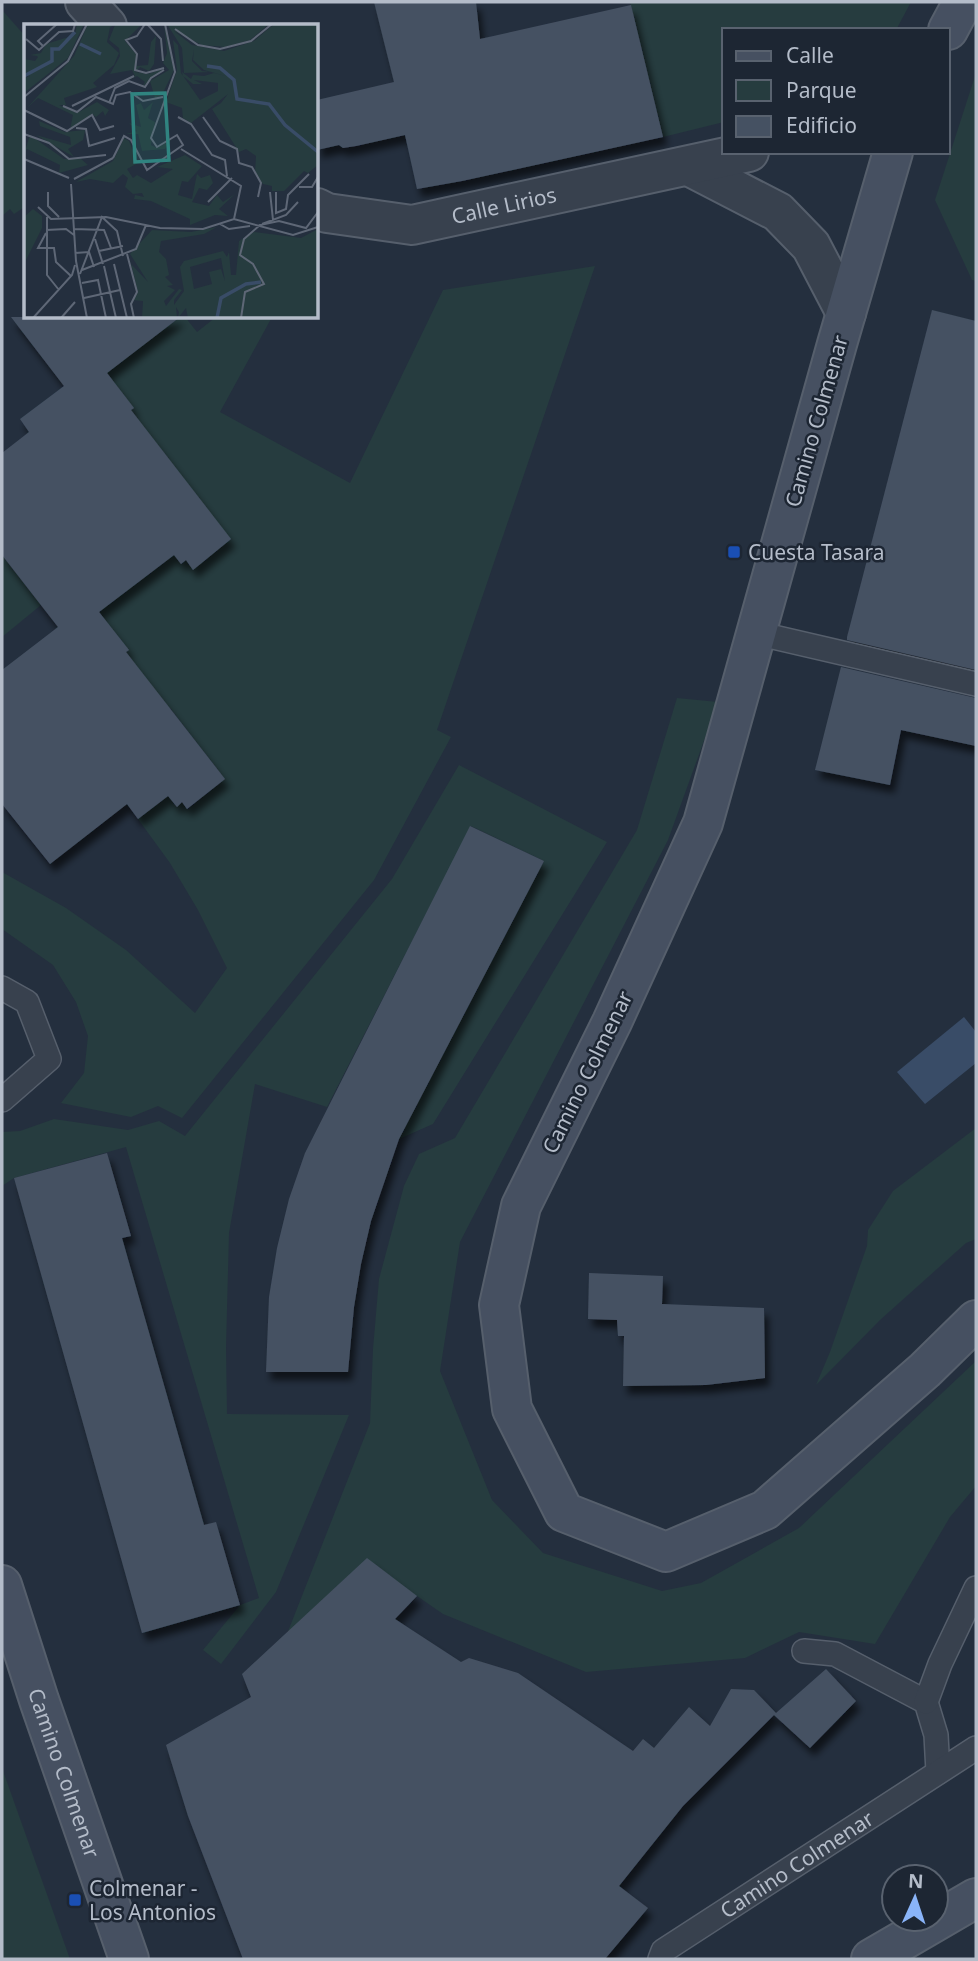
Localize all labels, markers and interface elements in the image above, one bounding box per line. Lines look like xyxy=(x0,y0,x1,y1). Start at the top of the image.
inset map xyxy=(24,24,318,318)
legend xyxy=(722,28,950,154)
text: Calle xyxy=(786,41,834,69)
text: Parque xyxy=(786,76,856,104)
text: Edificio xyxy=(786,111,857,139)
street label: Calle Lirios xyxy=(449,180,559,230)
street label: Camino Colmenar xyxy=(778,331,854,510)
place label: Cuesta Tasara xyxy=(748,538,885,566)
marker: Cuesta Tasara xyxy=(726,544,742,560)
street label: Camino Colmenar xyxy=(535,986,639,1158)
street label: Camino Colmenar xyxy=(22,1685,107,1862)
street label: Camino Colmenar xyxy=(715,1804,879,1924)
north arrow xyxy=(880,1863,950,1933)
text: N xyxy=(907,1868,924,1894)
place label: Colmenar - Los Antonios xyxy=(89,1874,216,1926)
marker: Colmenar - Los Antonios xyxy=(67,1892,83,1908)

